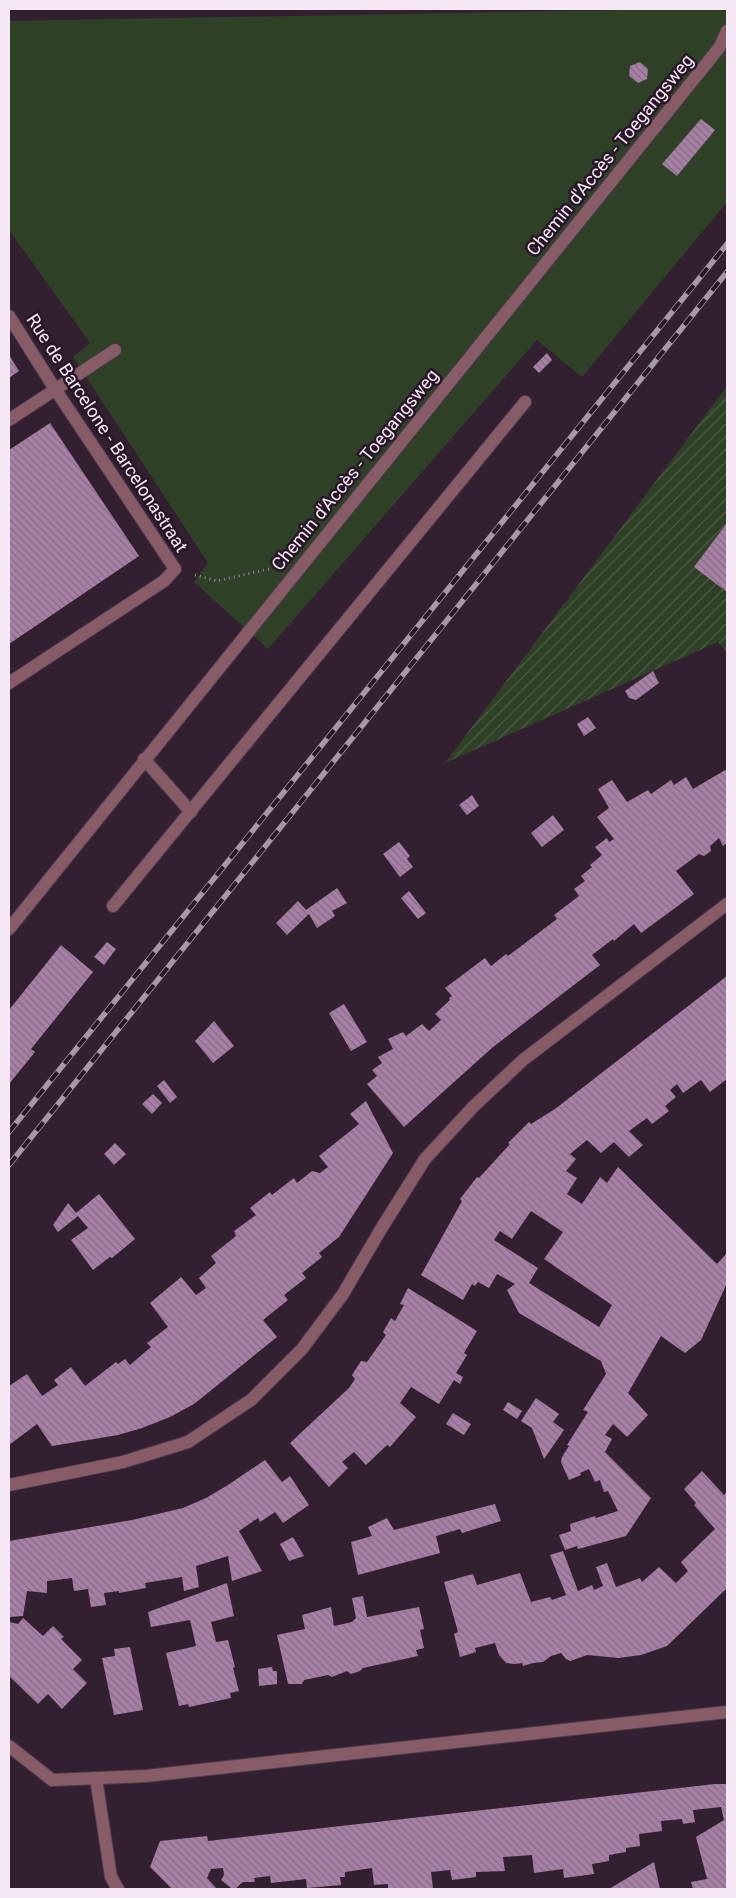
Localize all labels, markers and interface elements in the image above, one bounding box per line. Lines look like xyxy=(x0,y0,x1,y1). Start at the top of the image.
street label: Chemin d'Accès - Toegangsweg xyxy=(522,50,697,260)
street label: Rue de Barcelone - Barcelonastraat xyxy=(22,310,192,556)
street label: Chemin d'Accès - Toegangsweg xyxy=(267,365,442,575)

